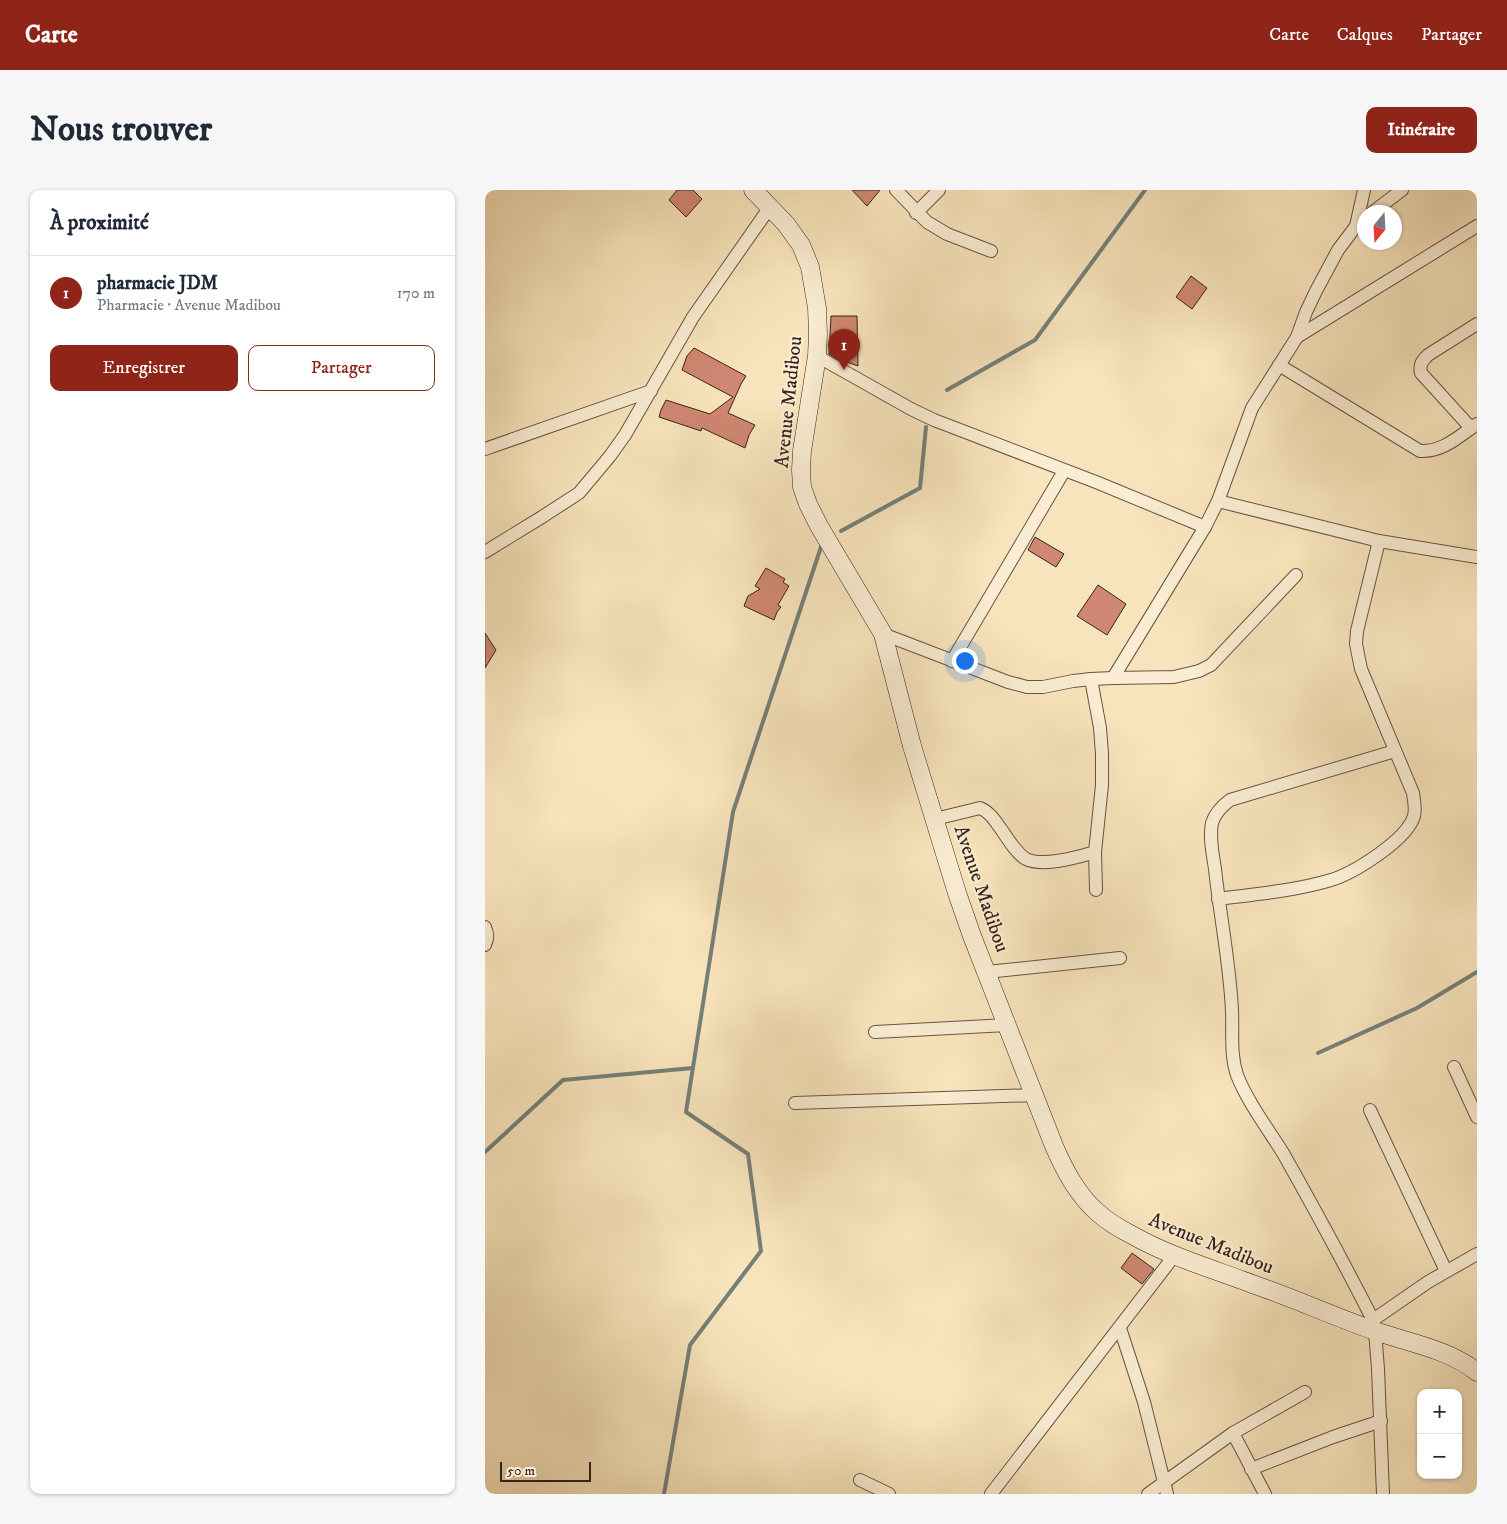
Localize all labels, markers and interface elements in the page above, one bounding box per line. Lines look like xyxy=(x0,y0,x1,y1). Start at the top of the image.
text: Carte xyxy=(25,20,78,50)
text: Carte xyxy=(1269,24,1309,46)
text: Calques xyxy=(1337,24,1393,46)
text: Partager xyxy=(1421,24,1482,46)
button: Itinéraire xyxy=(1366,107,1477,153)
text: Nous trouver xyxy=(30,108,212,152)
north arrow xyxy=(1357,205,1402,250)
text: À proximité xyxy=(50,210,149,236)
text: pharmacie JDM xyxy=(97,272,218,295)
text: 1 xyxy=(63,283,69,303)
text: 170 m xyxy=(397,283,435,303)
text: Pharmacie · Avenue Madibou xyxy=(97,295,281,315)
pin: 1 xyxy=(828,329,860,370)
street label: Avenue Madibou xyxy=(770,335,808,469)
button: Enregistrer xyxy=(50,345,238,391)
button: Partager xyxy=(248,345,435,391)
your location xyxy=(952,648,978,674)
street label: Avenue Madibou xyxy=(948,822,1014,956)
street label: Avenue Madibou xyxy=(1145,1208,1277,1280)
map controls xyxy=(1417,1389,1462,1479)
button: + xyxy=(1417,1389,1462,1434)
button: − xyxy=(1417,1434,1462,1479)
scale bar xyxy=(500,1459,591,1482)
text: 50 m xyxy=(507,1462,535,1480)

